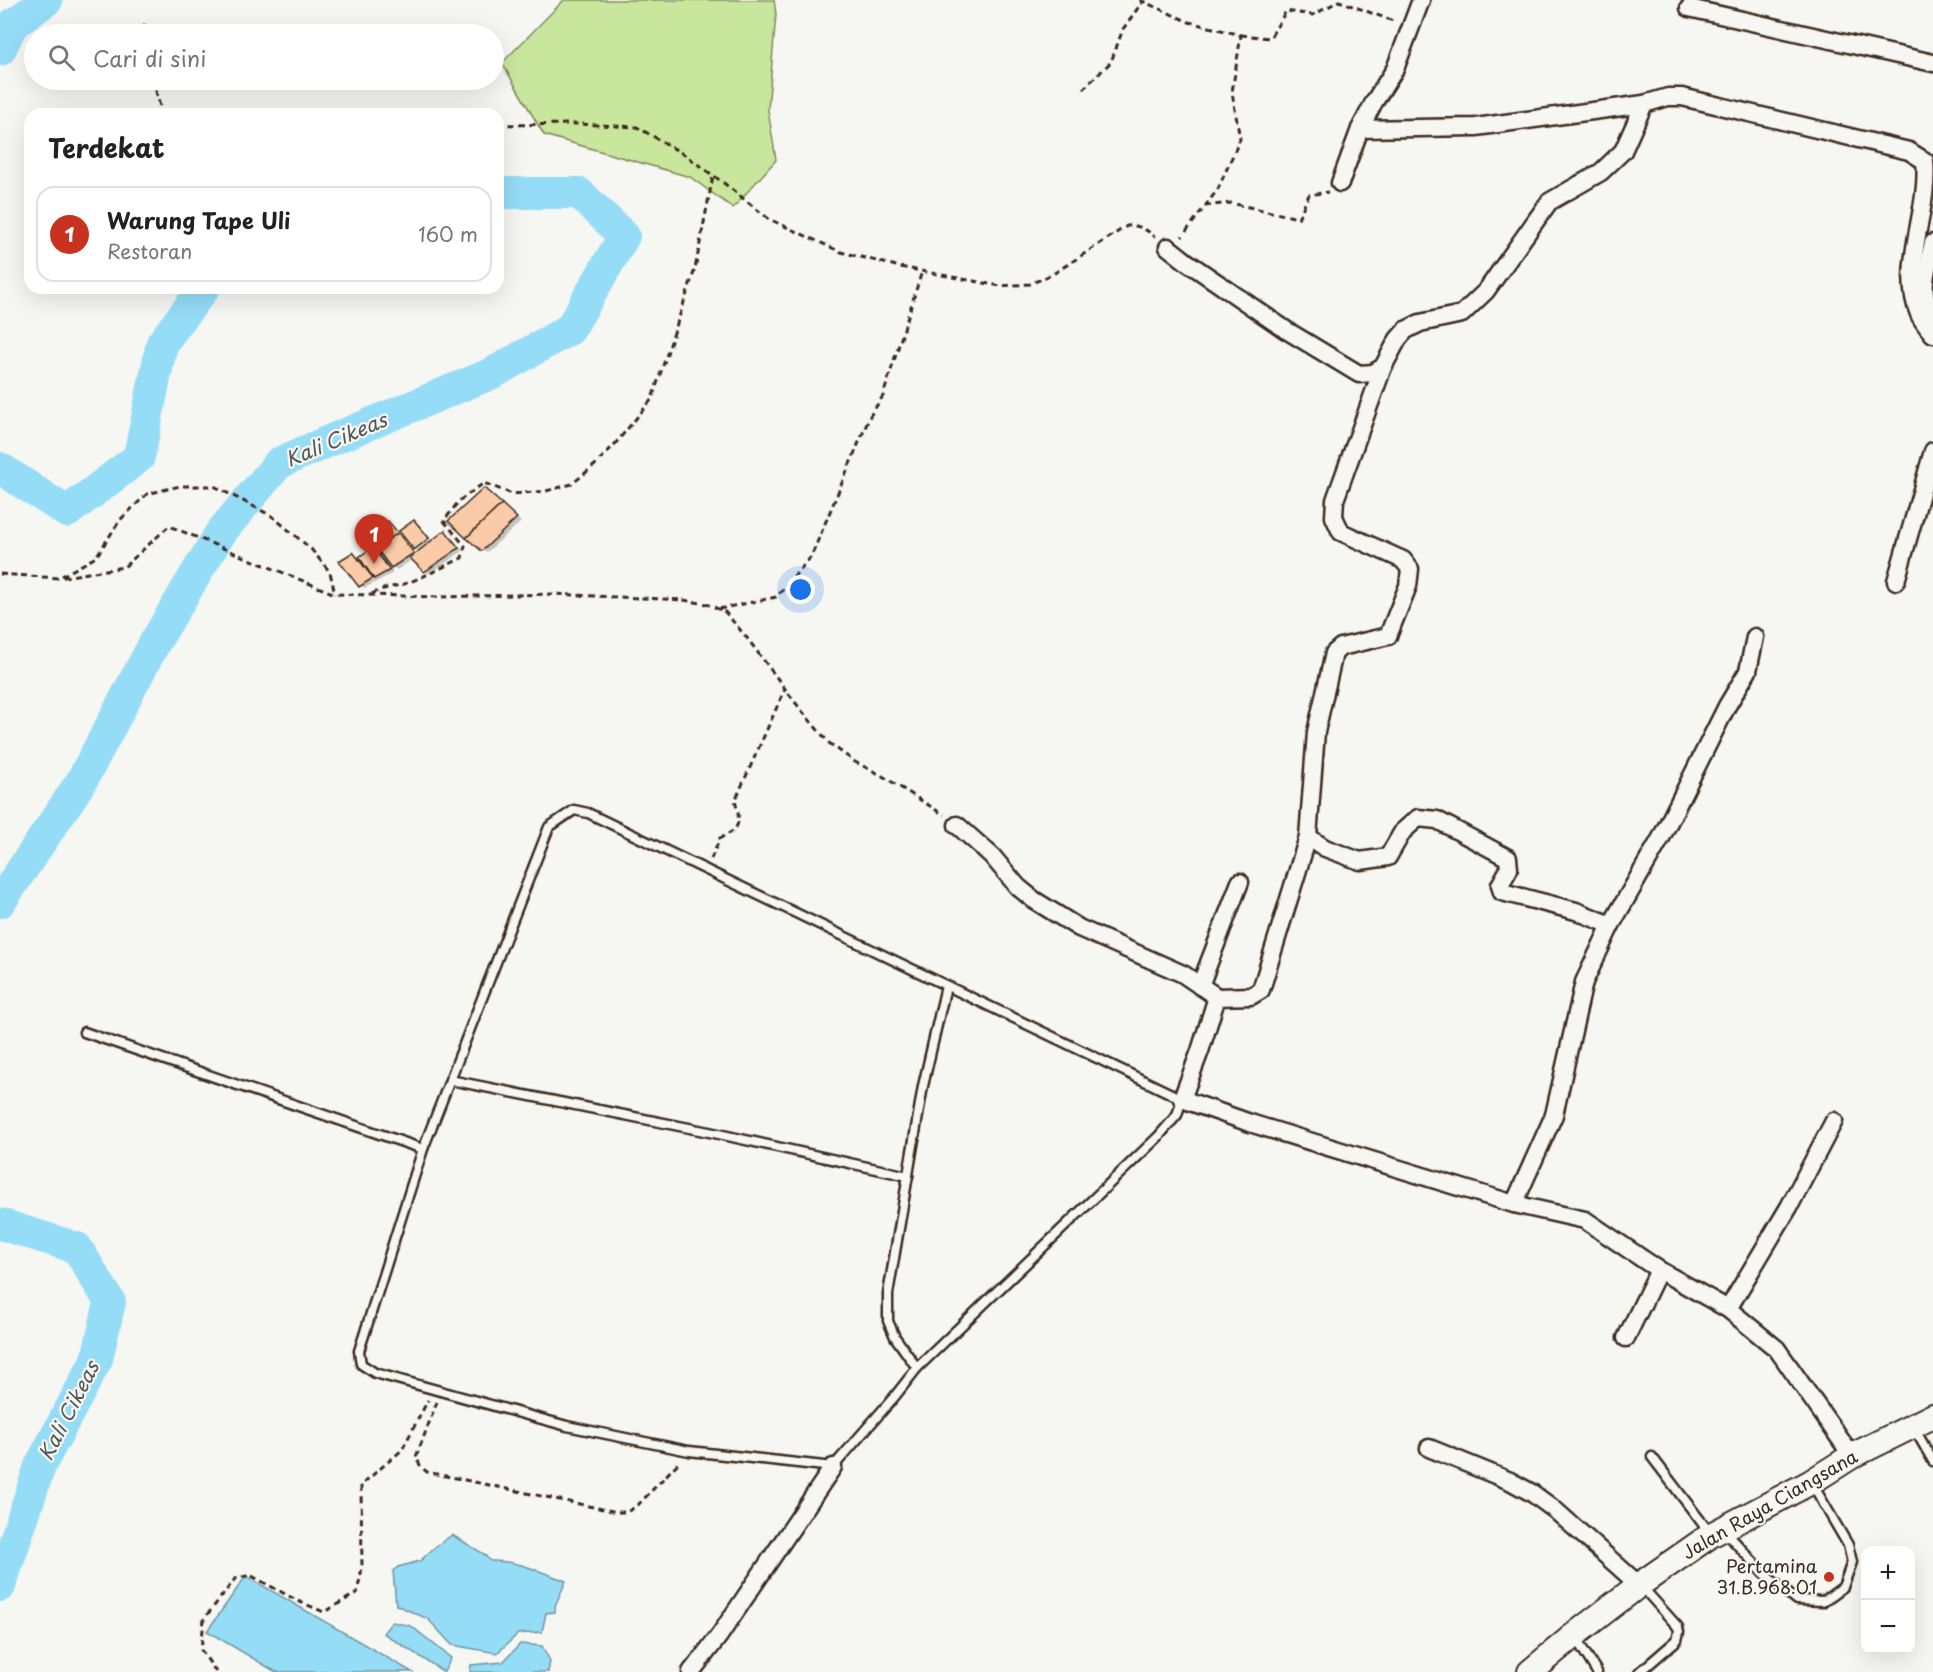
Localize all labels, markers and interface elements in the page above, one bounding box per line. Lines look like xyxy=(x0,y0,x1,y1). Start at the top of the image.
search box xyxy=(24,24,504,90)
icon: search xyxy=(45,41,78,74)
text: Cari di sini xyxy=(93,41,206,74)
text: Terdekat xyxy=(48,128,165,167)
text: Warung Tape Uli xyxy=(107,203,290,236)
text: 1 xyxy=(65,219,74,249)
text: 160 m xyxy=(418,219,478,249)
text: Restoran xyxy=(107,236,192,266)
water label: Kali Cikeas xyxy=(280,403,393,474)
pin: 1 xyxy=(354,514,394,564)
your location xyxy=(786,575,815,604)
water label: Kali Cikeas xyxy=(30,1354,107,1465)
street label: Jalan Raya Ciangsana xyxy=(1676,1442,1863,1565)
map controls xyxy=(1861,1546,1915,1654)
button: + xyxy=(1861,1546,1915,1600)
place label: Pertamina 31.B.968.01 xyxy=(1716,1552,1818,1600)
marker: Pertamina 31.B.968.01 xyxy=(1822,1570,1836,1584)
button: − xyxy=(1861,1600,1915,1654)

